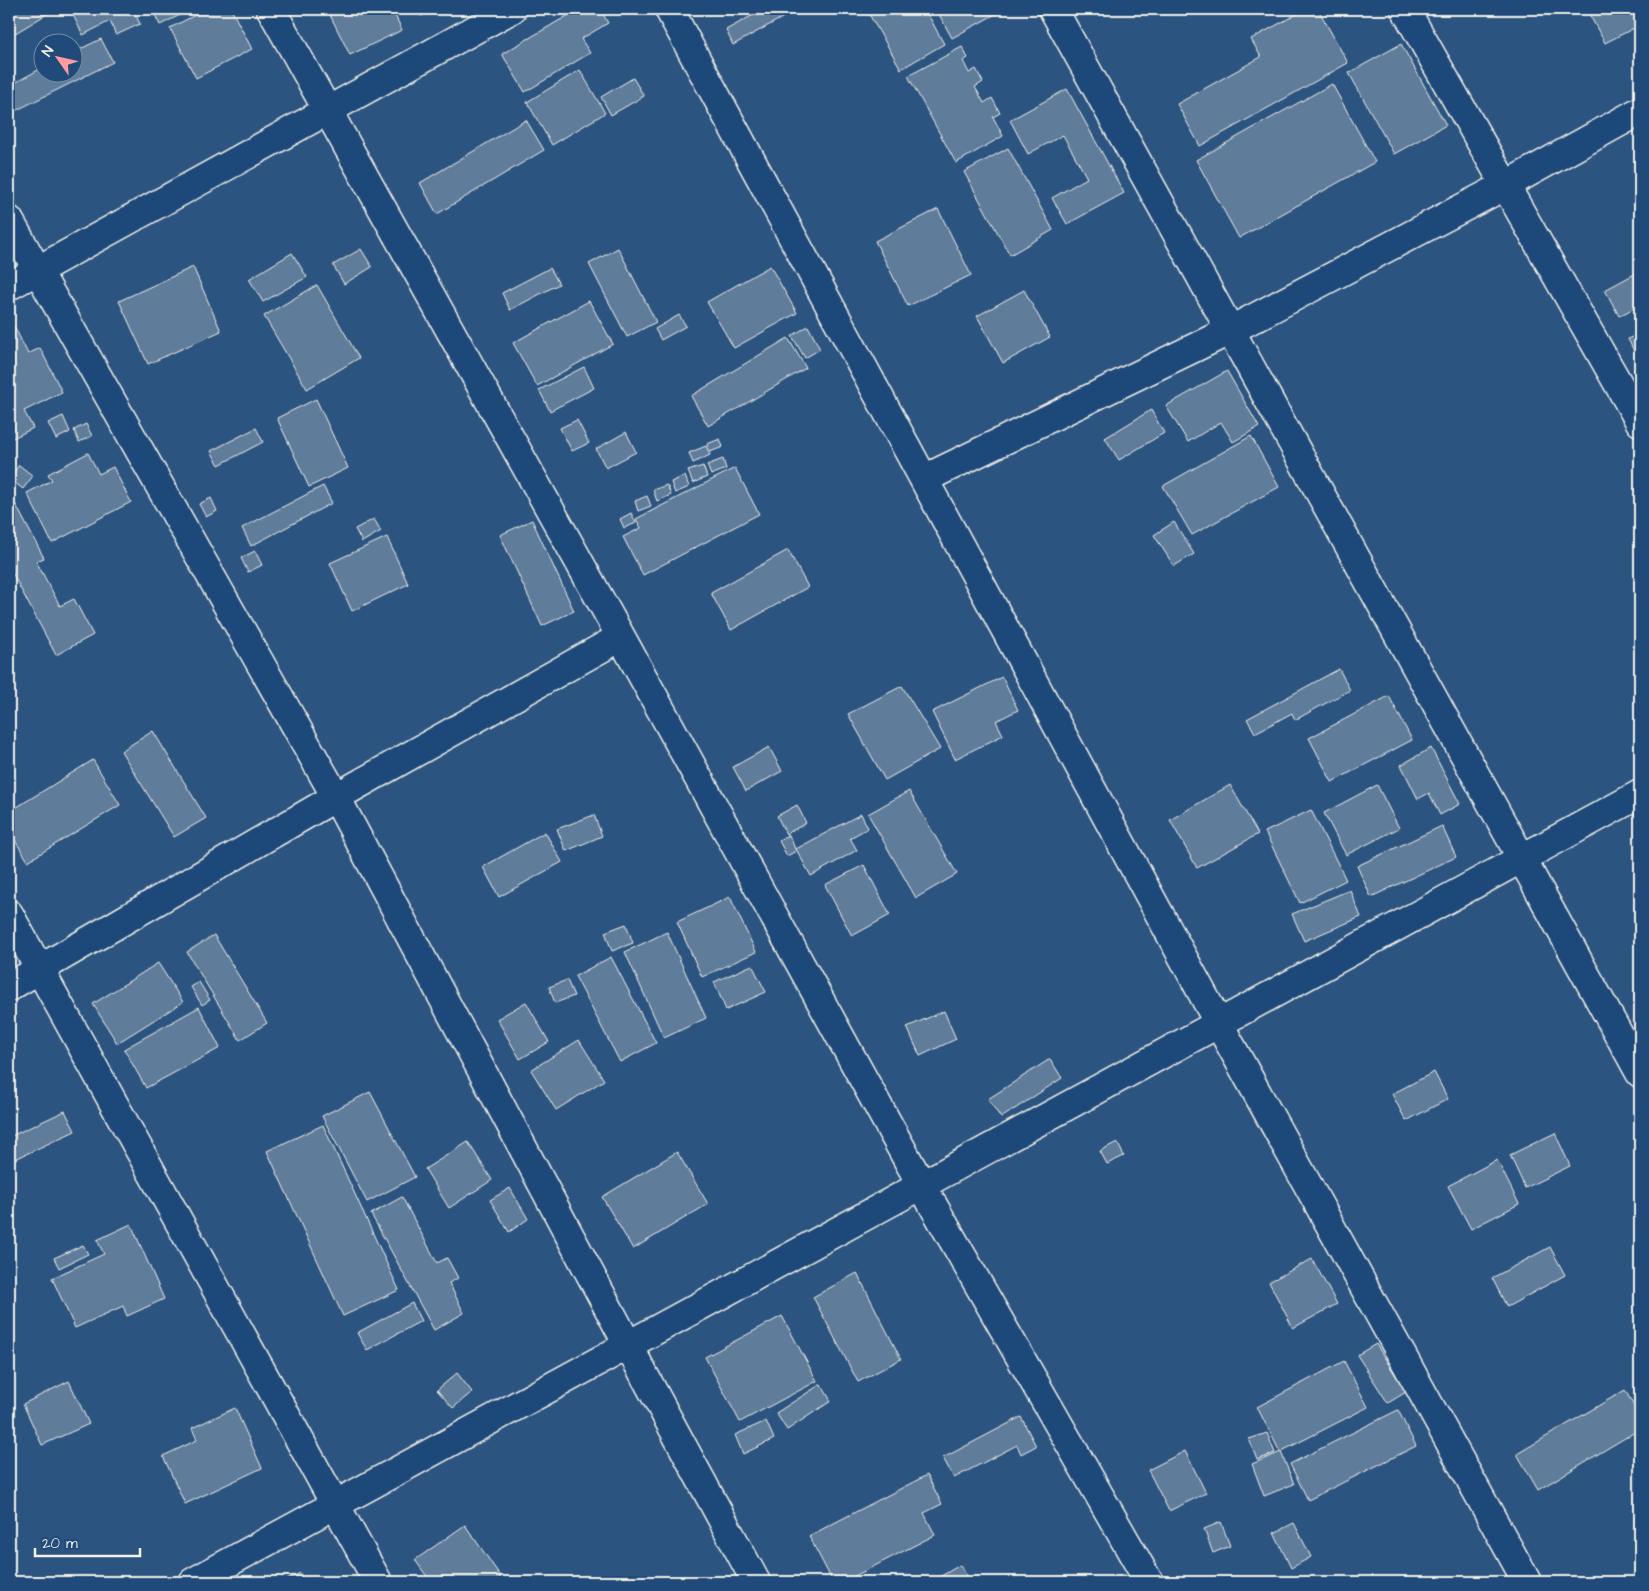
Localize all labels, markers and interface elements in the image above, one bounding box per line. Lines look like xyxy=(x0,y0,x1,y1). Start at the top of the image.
north arrow xyxy=(32,32,82,82)
text: N xyxy=(37,42,59,61)
scale bar xyxy=(35,1526,140,1558)
text: 20 m xyxy=(42,1533,78,1554)

